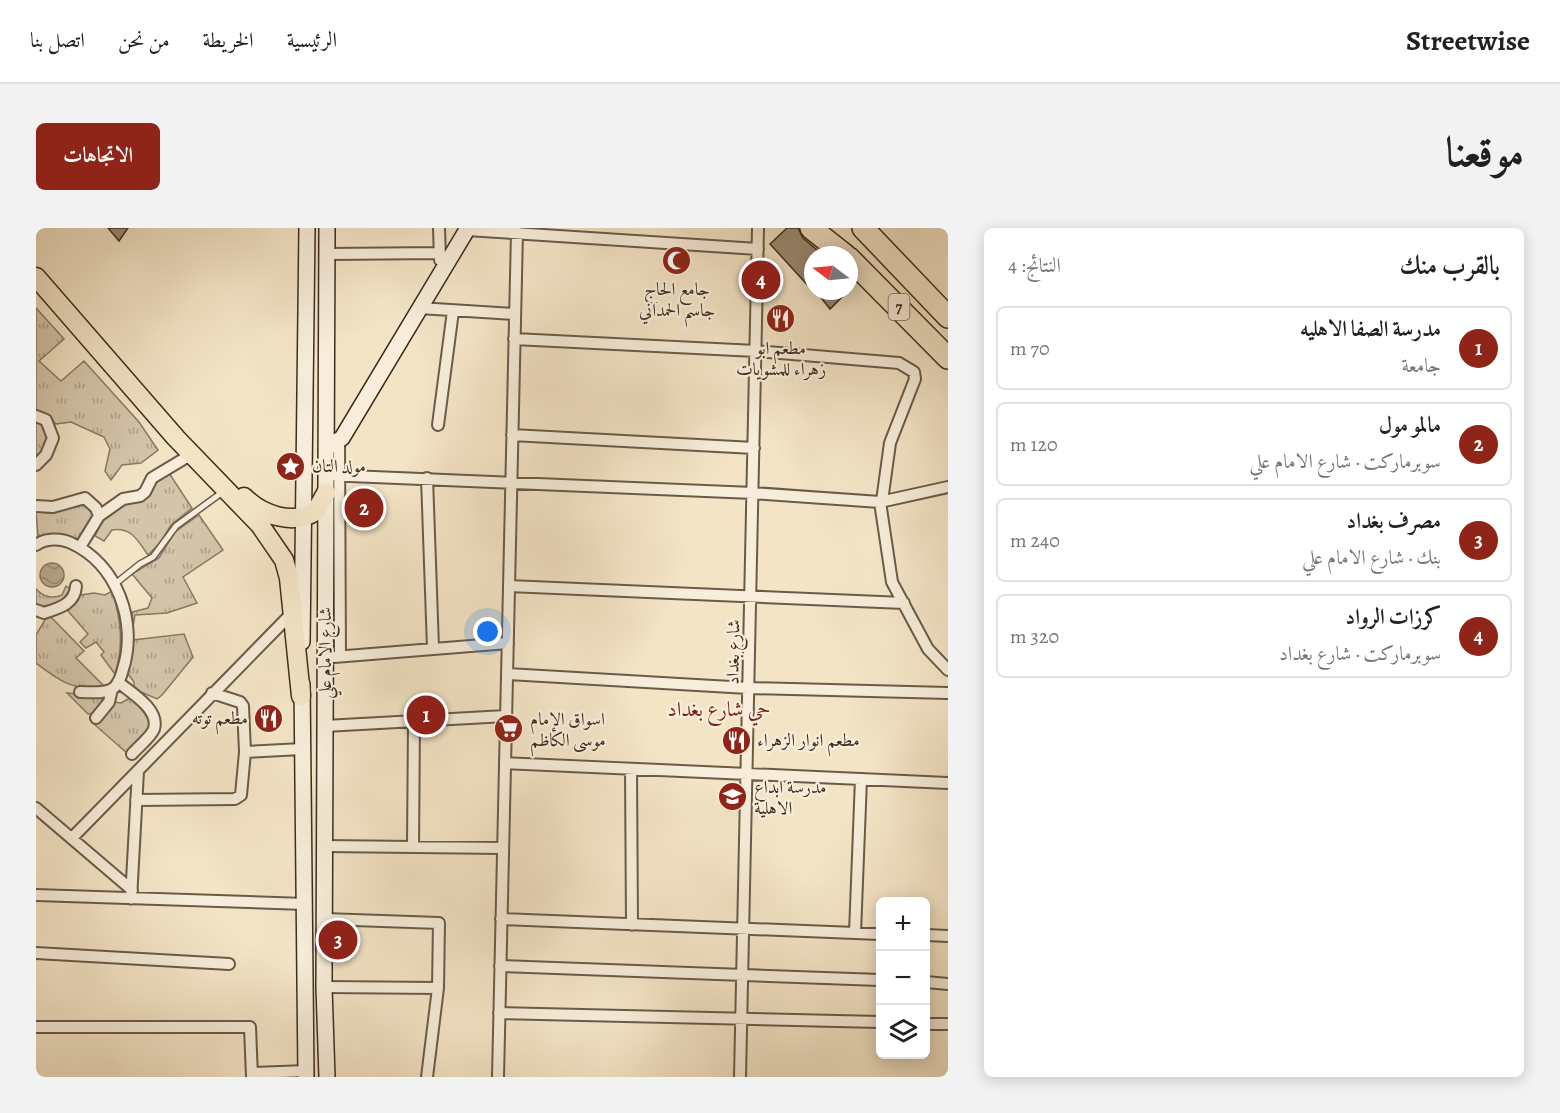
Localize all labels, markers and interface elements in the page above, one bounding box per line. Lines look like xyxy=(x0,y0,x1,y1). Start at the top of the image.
text: Streetwise xyxy=(1406,22,1530,60)
text: اتصل بنا xyxy=(30,26,85,54)
text: من نحن xyxy=(118,26,170,54)
text: الخريطة xyxy=(203,26,254,54)
text: الرئيسية xyxy=(287,26,337,54)
button: الاتجاهات xyxy=(36,123,160,190)
text: موقعنا xyxy=(1446,123,1524,180)
mosque icon: جامع الحاج جاسم الحمداني xyxy=(661,244,693,276)
north arrow xyxy=(804,246,858,300)
text: بالقرب منك xyxy=(1399,248,1500,283)
text: النتائج: 4 xyxy=(1008,252,1061,279)
pin: 4 xyxy=(742,257,780,302)
place label: جامع الحاج جاسم الحمداني xyxy=(639,277,715,328)
road number: 7 xyxy=(888,294,910,320)
restaurant icon: مطعم ابو زهراء للمشويات xyxy=(765,303,797,335)
text: مدرسة الصفا الاهليه xyxy=(1300,314,1441,344)
text: 70 m xyxy=(1010,335,1050,362)
text: 1 xyxy=(1475,335,1482,362)
place label: مطعم ابو زهراء للمشويات xyxy=(736,336,826,381)
text: جامعة xyxy=(1402,352,1441,379)
text: مالمو مول xyxy=(1379,410,1441,440)
text: 120 m xyxy=(1010,431,1058,458)
text: 2 xyxy=(1474,431,1483,458)
text: سوبرماركت · شارع الامام علي xyxy=(1249,448,1441,475)
place icon: مولد التان xyxy=(275,450,307,482)
place label: مولد التان xyxy=(312,454,366,478)
pin: 2 xyxy=(344,486,384,530)
text: مصرف بغداد xyxy=(1346,506,1441,536)
text: 240 m xyxy=(1010,527,1060,554)
text: 3 xyxy=(1474,527,1483,554)
text: بنك · شارع الامام علي xyxy=(1302,544,1441,571)
text: كرزات الرواد xyxy=(1345,602,1441,632)
street label: شارع الامام علي xyxy=(313,607,342,699)
your location xyxy=(473,617,502,646)
street label: شارع بغداد xyxy=(720,619,749,685)
text: 320 m xyxy=(1010,623,1059,650)
text: 4 xyxy=(1474,623,1483,650)
text: سوبرماركت · شارع بغداد xyxy=(1279,640,1441,667)
pin: 1 xyxy=(406,692,446,738)
district label: حي شارع بغداد xyxy=(667,695,771,727)
restaurant icon: مطعم توته xyxy=(253,702,285,734)
place label: مطعم توته xyxy=(192,706,248,735)
place label: اسواق الإمام موسى الكاظم xyxy=(530,707,606,757)
supermarket icon: اسواق الإمام موسى الكاظم xyxy=(493,713,525,745)
restaurant icon: مطعم انوار الزهراء xyxy=(720,724,752,756)
place label: مطعم انوار الزهراء xyxy=(757,728,860,757)
place label: مدرسة ابداع الاهلية xyxy=(754,775,827,820)
school or university icon: مدرسة ابداع الاهلية xyxy=(717,781,749,813)
map controls xyxy=(876,897,930,1059)
button: + xyxy=(876,897,930,951)
pin: 3 xyxy=(318,918,358,962)
button: − xyxy=(876,951,930,1005)
button: layers xyxy=(876,1005,930,1059)

